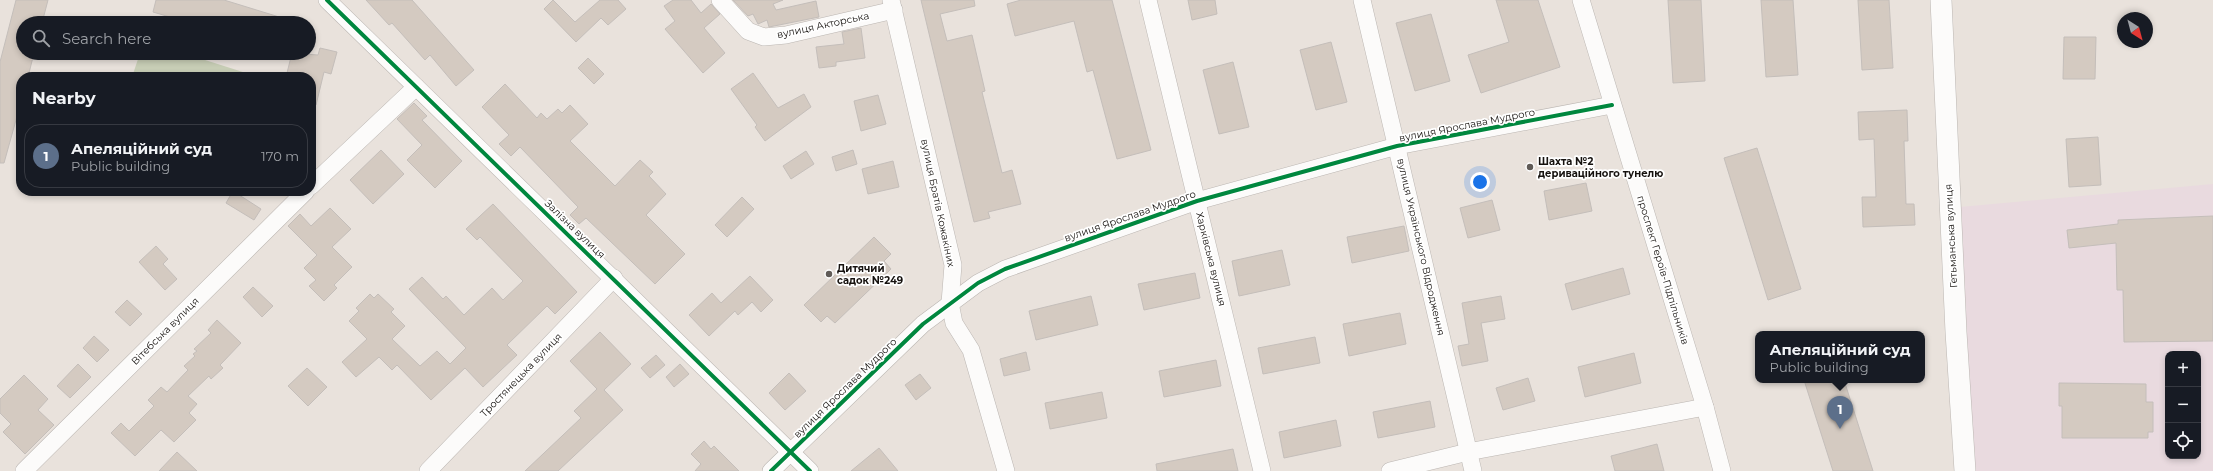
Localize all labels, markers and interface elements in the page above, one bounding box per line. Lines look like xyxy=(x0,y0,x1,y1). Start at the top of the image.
street label: вулиця Акторська xyxy=(776,9,870,41)
north arrow xyxy=(2117,12,2153,48)
search box xyxy=(16,16,316,60)
icon: search xyxy=(30,27,52,49)
text: Search here xyxy=(62,29,151,48)
text: Nearby xyxy=(32,88,96,108)
street label: вулиця Ярослава Мудрого xyxy=(1398,105,1536,145)
street label: вулиця Братів Кожакіних xyxy=(918,138,958,269)
text: Апеляційний суд xyxy=(71,139,212,158)
text: 1 xyxy=(43,148,49,164)
text: 170 m xyxy=(261,148,299,164)
place label: Шахта №2 дериваційного тунелю xyxy=(1538,155,1663,180)
street label: вулиця Українського Відродження xyxy=(1394,157,1448,337)
text: Public building xyxy=(71,158,170,174)
marker: Шахта №2 дериваційного тунелю xyxy=(1525,162,1535,172)
your location xyxy=(1470,172,1490,192)
street label: Гетьманська вулиця xyxy=(1942,184,1960,288)
street label: вулиця Ярослава Мудрого xyxy=(1062,187,1198,245)
street label: проспект Героїв-Підпільників xyxy=(1634,194,1692,346)
street label: Залізна вулиця xyxy=(542,197,608,261)
street label: Харківська вулиця xyxy=(1193,211,1229,307)
place label: Дитячий садок №249 xyxy=(837,262,903,287)
marker: Дитячий садок №249 xyxy=(824,269,834,279)
street label: Вітебська вулиця xyxy=(128,294,202,368)
street label: Тростянецька вулиця xyxy=(477,330,565,420)
popup xyxy=(1755,331,1925,383)
street label: вулиця Ярослава Мудрого xyxy=(791,335,899,441)
text: Апеляційний суд xyxy=(1770,340,1910,359)
map controls xyxy=(2165,351,2201,459)
button: + xyxy=(2165,351,2201,387)
text: Public building xyxy=(1770,359,1869,375)
button: − xyxy=(2165,387,2201,423)
pin: 1 xyxy=(1827,396,1853,429)
button: locate xyxy=(2165,423,2201,459)

